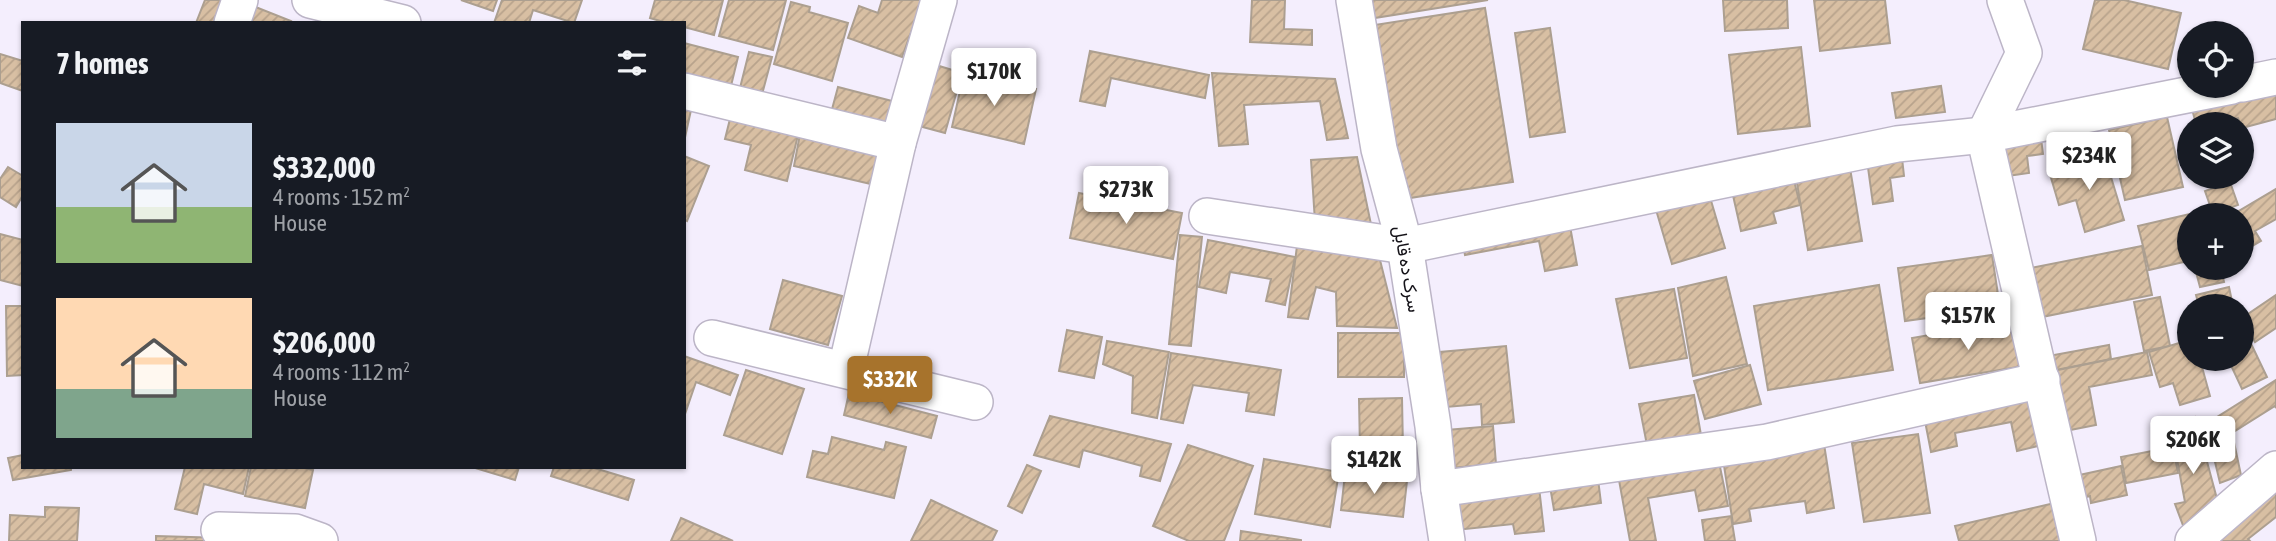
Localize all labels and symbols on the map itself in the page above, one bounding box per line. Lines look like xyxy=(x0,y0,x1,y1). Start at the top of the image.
pin: $170K xyxy=(945,48,1043,108)
pin: $234K xyxy=(2040,132,2138,192)
pin: $273K xyxy=(1077,166,1175,226)
street label: سرک ده قابل xyxy=(1389,224,1425,314)
pin: $157K xyxy=(1919,292,2017,352)
pin: $332K xyxy=(841,356,939,416)
pin: $206K xyxy=(2144,416,2242,476)
pin: $142K xyxy=(1325,436,1423,496)

